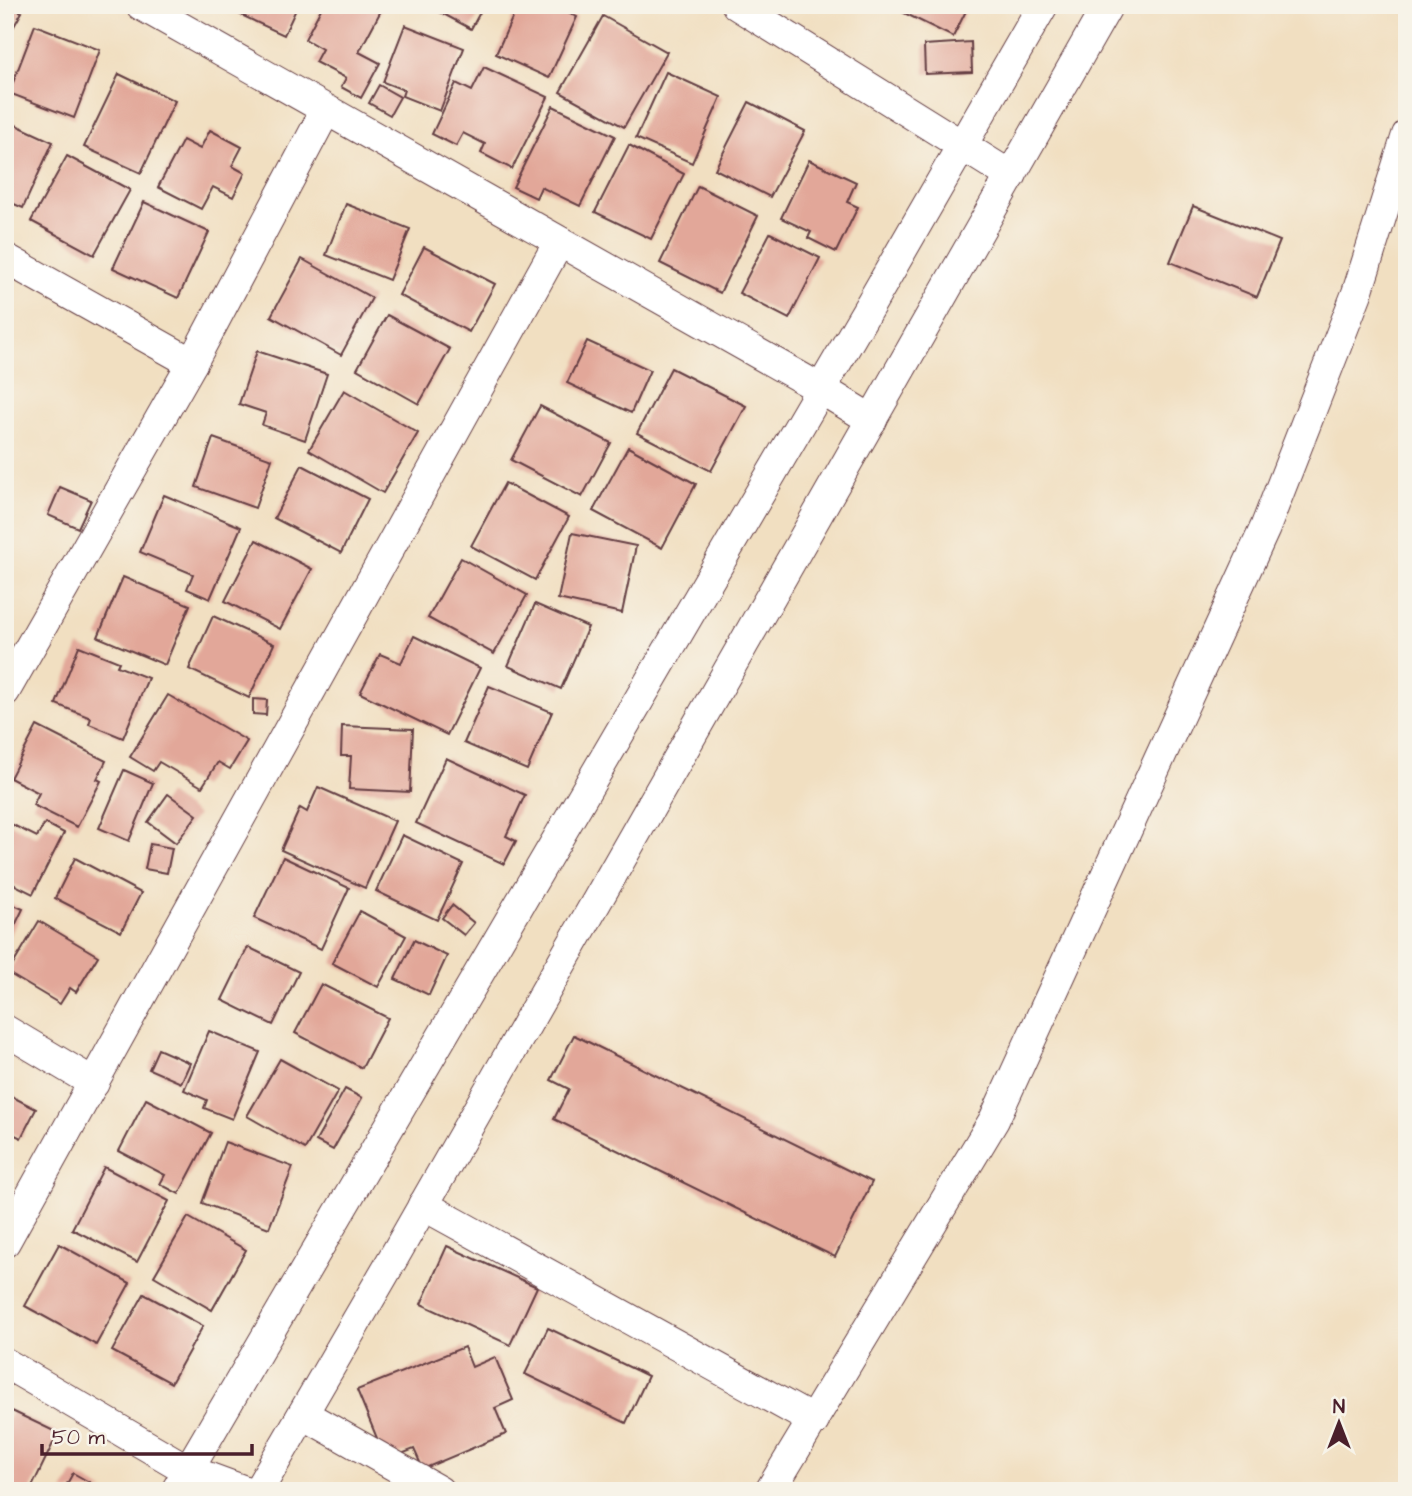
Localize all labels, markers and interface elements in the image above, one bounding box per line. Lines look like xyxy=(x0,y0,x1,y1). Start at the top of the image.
north arrow xyxy=(1304,1388,1374,1458)
text: N xyxy=(1333,1394,1345,1421)
scale bar xyxy=(42,1412,252,1456)
text: 50 m xyxy=(52,1423,106,1452)

